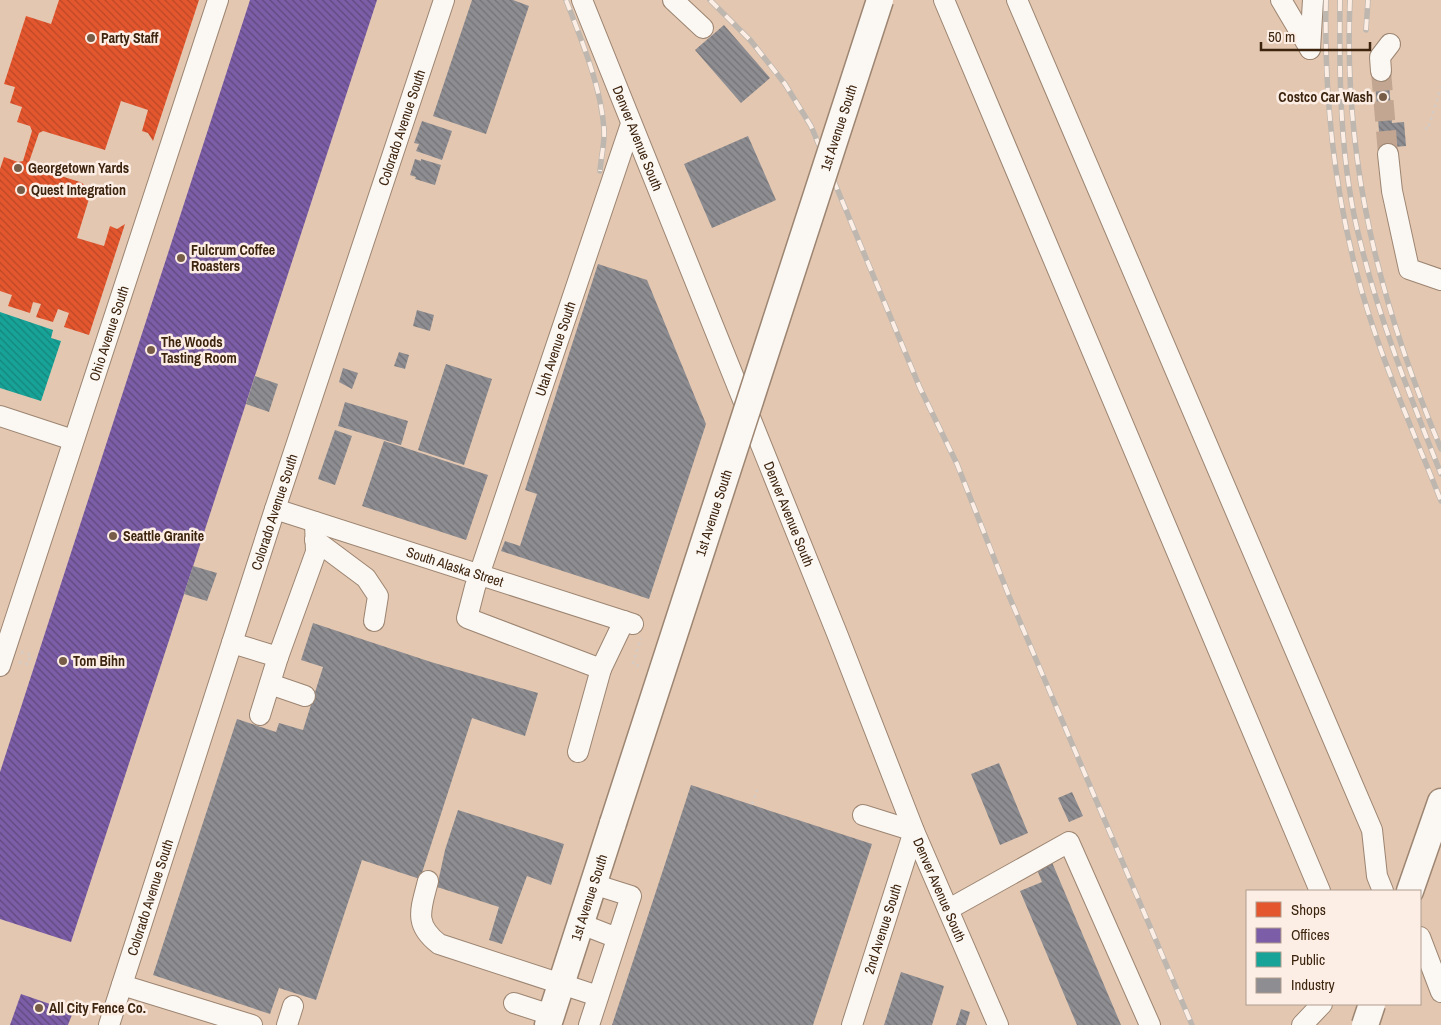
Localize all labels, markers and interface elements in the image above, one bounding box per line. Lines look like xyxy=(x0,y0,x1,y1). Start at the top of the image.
scale bar xyxy=(1261,20,1370,52)
text: 50 m xyxy=(1268,26,1295,47)
place label: Party Staff xyxy=(101,29,159,47)
marker: Party Staff xyxy=(85,32,97,44)
street label: Colorado Avenue South xyxy=(374,67,429,188)
street label: 1st Avenue South xyxy=(816,82,861,173)
street label: Denver Avenue South xyxy=(608,83,667,193)
place label: Costco Car Wash xyxy=(1278,88,1373,106)
marker: Costco Car Wash xyxy=(1377,91,1389,103)
place label: Georgetown Yards xyxy=(28,159,129,177)
marker: Georgetown Yards xyxy=(12,162,24,174)
place label: Quest Integration xyxy=(31,181,126,199)
marker: Quest Integration xyxy=(15,184,27,196)
place label: Fulcrum Coffee Roasters xyxy=(191,241,275,275)
marker: Fulcrum Coffee Roasters xyxy=(175,252,187,264)
street label: Ohio Avenue South xyxy=(85,283,133,383)
street label: Utah Avenue South xyxy=(531,299,580,399)
place label: The Woods Tasting Room xyxy=(161,333,237,367)
marker: The Woods Tasting Room xyxy=(145,344,157,356)
street label: Colorado Avenue South xyxy=(247,452,302,572)
street label: Denver Avenue South xyxy=(760,459,818,569)
street label: 1st Avenue South xyxy=(691,467,736,558)
place label: Seattle Granite xyxy=(123,527,204,545)
marker: Seattle Granite xyxy=(107,530,119,542)
street label: South Alaska Street xyxy=(404,543,506,591)
place label: Tom Bihn xyxy=(73,652,125,670)
marker: Tom Bihn xyxy=(57,655,69,667)
street label: Denver Avenue South xyxy=(909,835,970,945)
street label: Colorado Avenue South xyxy=(123,837,177,958)
street label: 1st Avenue South xyxy=(567,852,611,943)
street label: 2nd Avenue South xyxy=(860,881,906,976)
legend xyxy=(1246,890,1421,1005)
text: Shops xyxy=(1291,899,1326,920)
text: Offices xyxy=(1291,924,1330,945)
text: Public xyxy=(1291,949,1325,970)
text: Industry xyxy=(1291,974,1336,995)
place label: All City Fence Co. xyxy=(49,999,146,1017)
marker: All City Fence Co. xyxy=(33,1002,45,1014)

